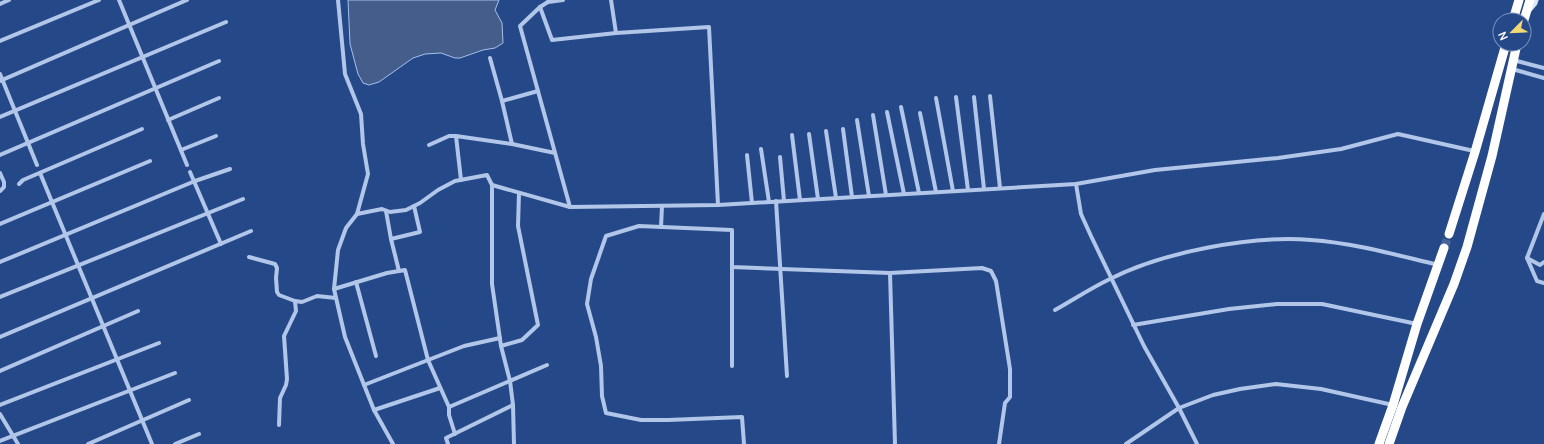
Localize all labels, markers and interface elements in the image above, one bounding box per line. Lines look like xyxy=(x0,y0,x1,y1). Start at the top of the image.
north arrow xyxy=(1492,12,1532,52)
text: N xyxy=(1494,30,1511,43)

